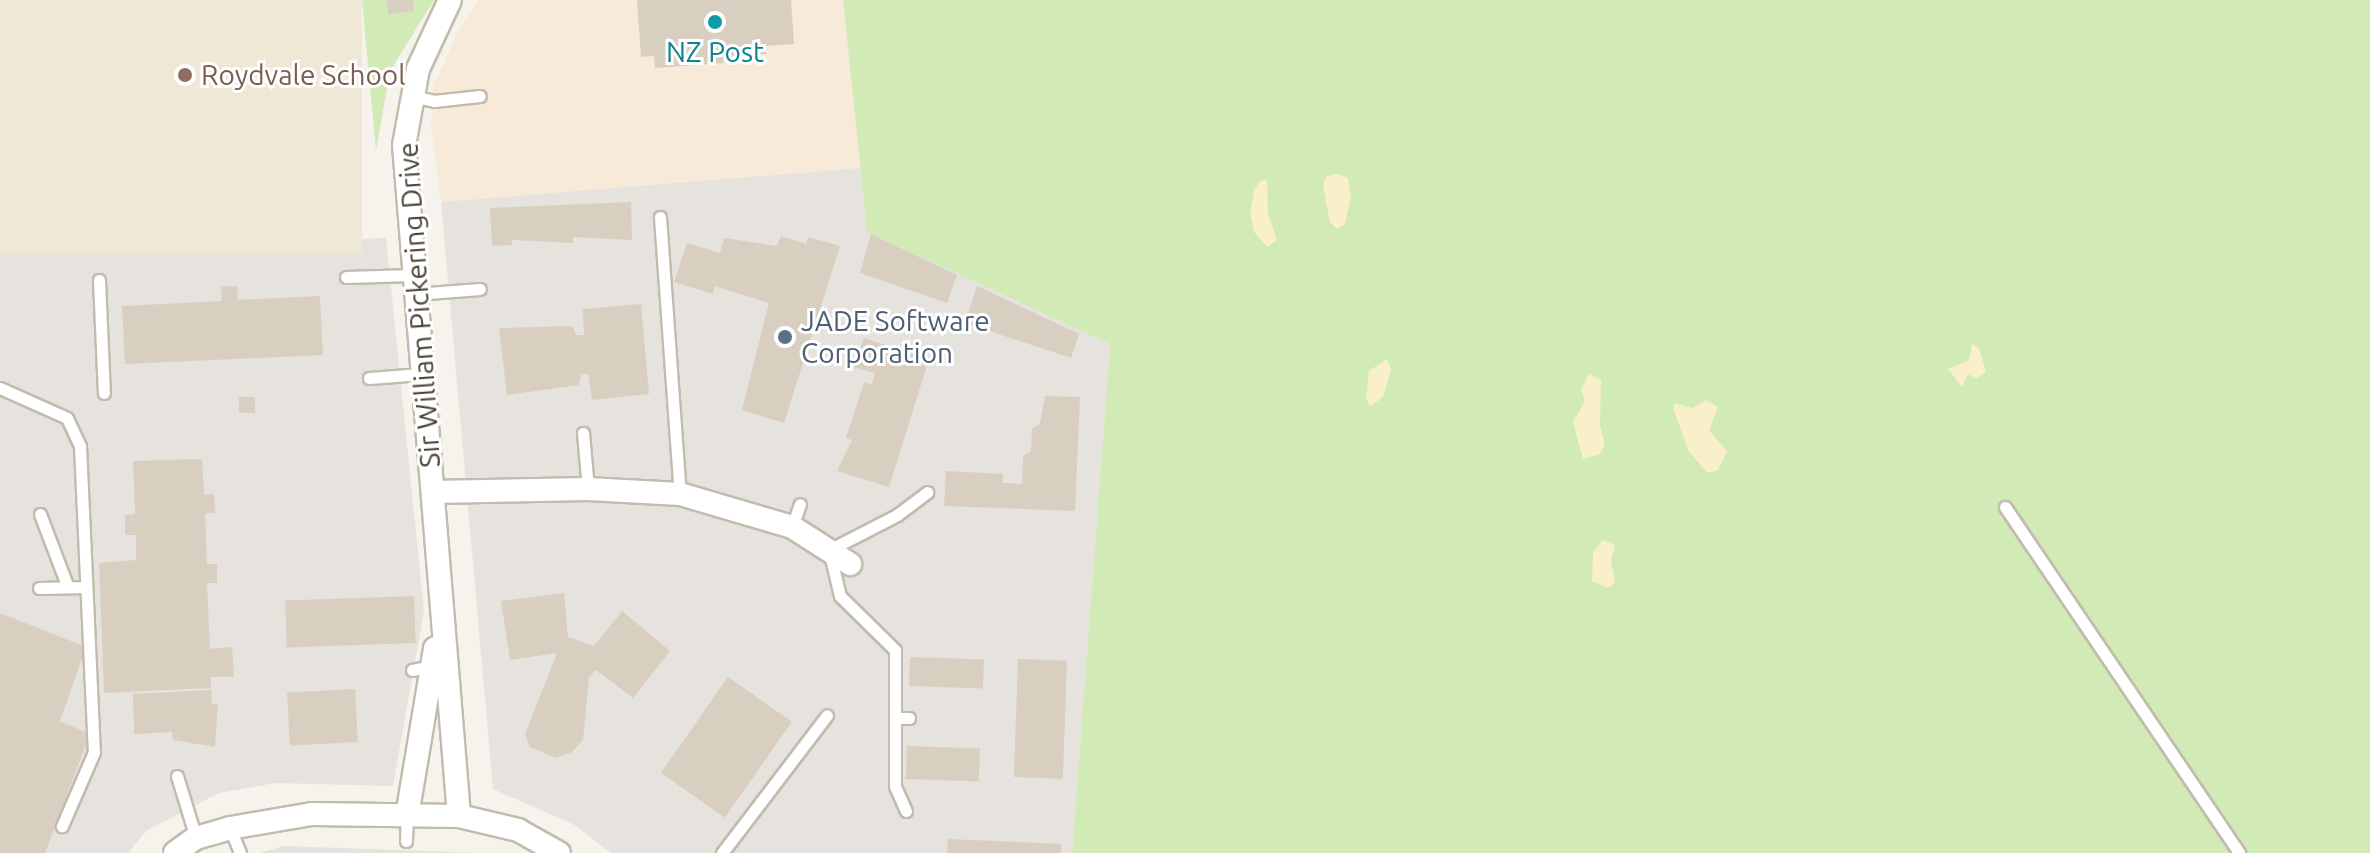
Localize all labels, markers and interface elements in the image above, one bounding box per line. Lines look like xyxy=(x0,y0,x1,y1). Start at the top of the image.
marker: NZ Post xyxy=(706,13,724,31)
place label: NZ Post xyxy=(666,35,764,69)
place label: Roydvale School xyxy=(201,58,406,92)
marker: Roydvale School xyxy=(176,66,194,84)
street label: Sir William Pickering Drive xyxy=(391,141,447,469)
place label: JADE Software Corporation xyxy=(801,304,990,370)
marker: JADE Software Corporation xyxy=(776,328,794,346)

